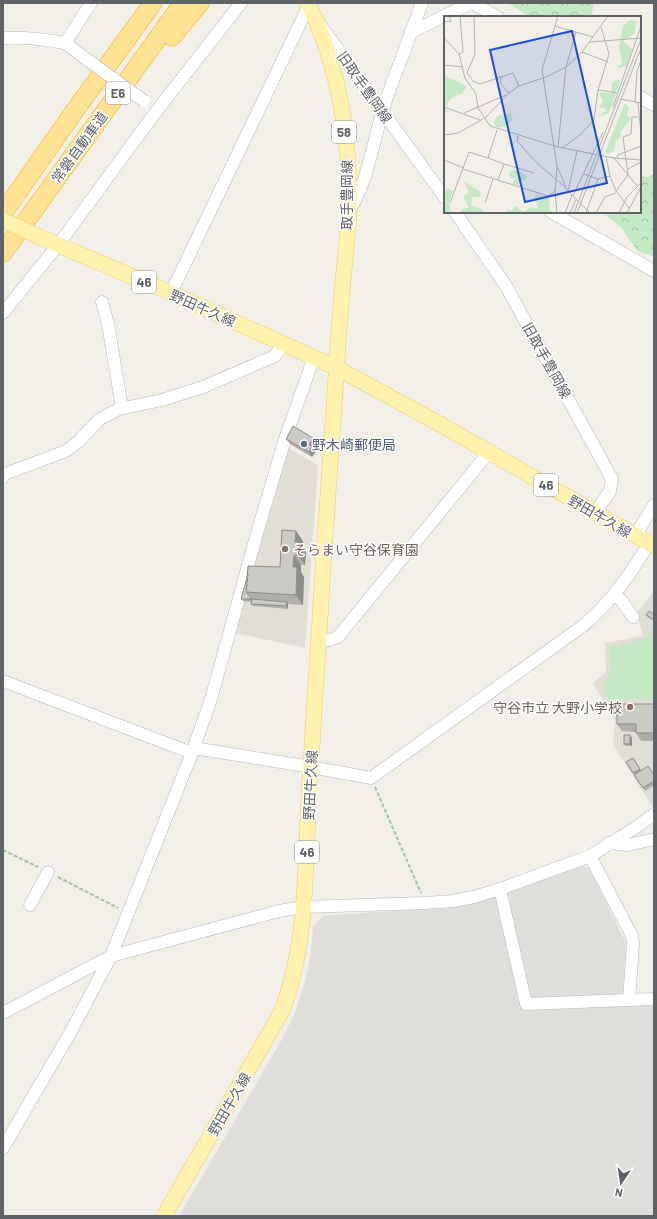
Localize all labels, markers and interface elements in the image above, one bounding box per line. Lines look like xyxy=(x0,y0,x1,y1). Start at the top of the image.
inset map xyxy=(444,16,641,213)
street label: 旧取手豊岡線 xyxy=(334,48,396,126)
road number: E6 xyxy=(106,82,130,104)
street label: 常磐自動車道 xyxy=(47,108,111,186)
road number: 58 xyxy=(332,121,356,143)
street label: 取手豊岡線 xyxy=(338,160,355,230)
road number: 46 xyxy=(132,271,156,293)
street label: 野田牛久線 xyxy=(168,286,238,330)
street label: 旧取手豊岡線 xyxy=(519,319,575,401)
place label: 野木崎郵便局 xyxy=(312,436,396,453)
marker: 野木崎郵便局 xyxy=(299,439,309,449)
road number: 46 xyxy=(534,474,558,496)
street label: 野田牛久線 xyxy=(565,491,635,541)
place label: そらまい守谷保育園 xyxy=(293,541,419,558)
marker: そらまい守谷保育園 xyxy=(280,544,290,554)
place label: 守谷市立 大野小学校 xyxy=(493,699,622,716)
marker: 守谷市立 大野小学校 xyxy=(625,702,635,712)
street label: 野田牛久線 xyxy=(300,750,320,820)
road number: 46 xyxy=(295,841,319,863)
street label: 野田牛久線 xyxy=(204,1069,254,1139)
north arrow xyxy=(601,1163,641,1203)
text: N xyxy=(614,1186,624,1200)

